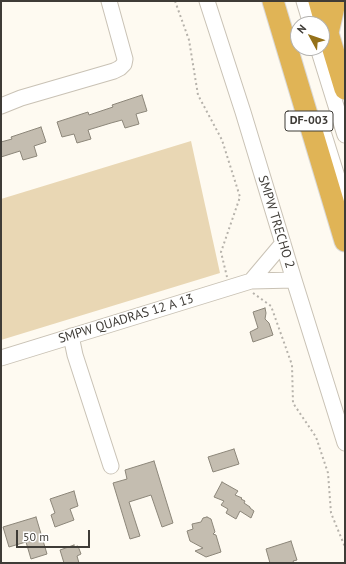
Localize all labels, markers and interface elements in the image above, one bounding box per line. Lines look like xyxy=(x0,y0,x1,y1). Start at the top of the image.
north arrow xyxy=(290,16,330,56)
text: N xyxy=(294,22,309,36)
road number: DF-003 xyxy=(285,111,333,131)
street label: SMPW TRECHO 2 xyxy=(254,174,298,270)
street label: SMPW QUADRAS 12 A 13 xyxy=(57,291,195,347)
scale bar xyxy=(18,522,92,548)
text: 50 m xyxy=(23,529,49,544)

